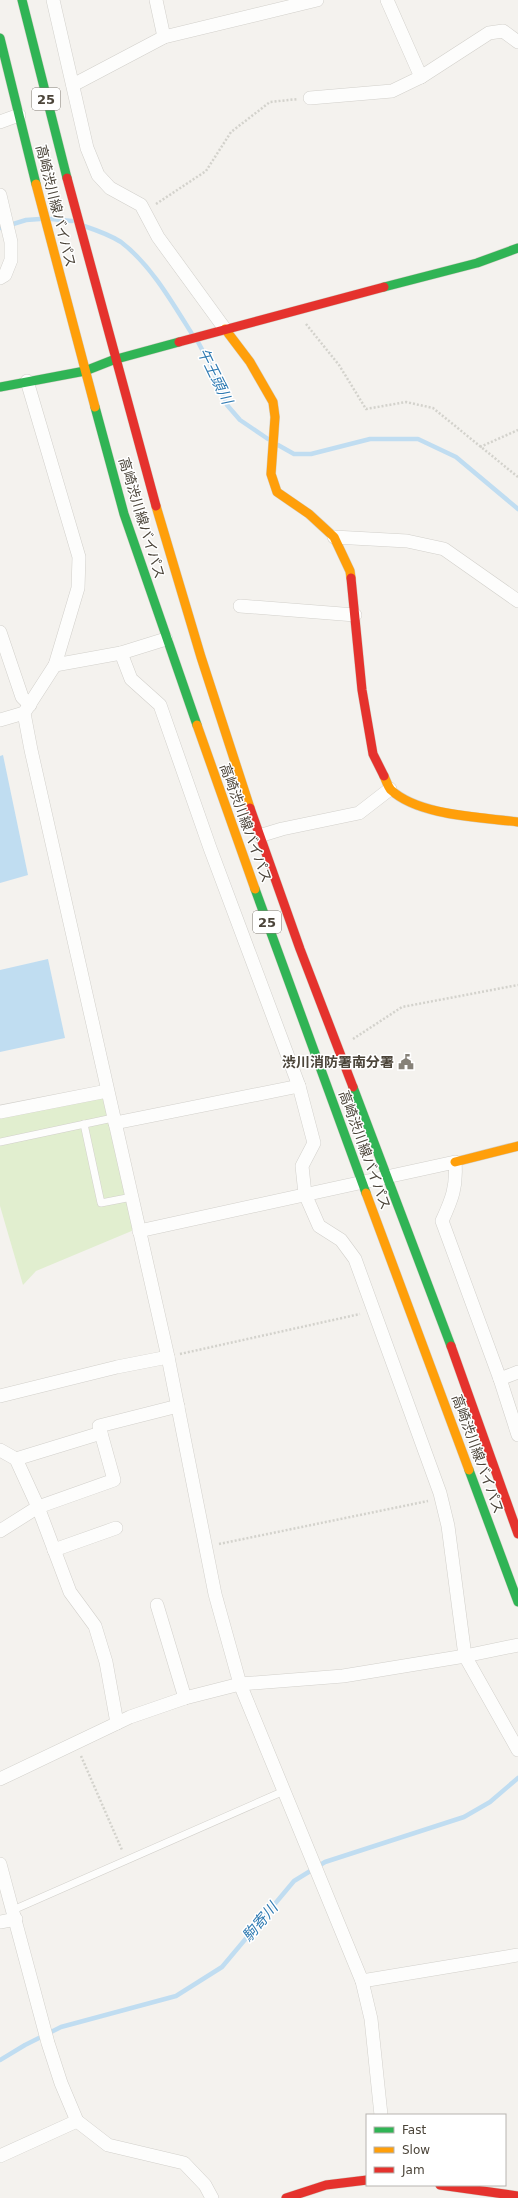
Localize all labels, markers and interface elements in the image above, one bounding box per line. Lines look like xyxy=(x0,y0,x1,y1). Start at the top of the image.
road number: 25 xyxy=(32,88,60,110)
street label: 高崎渋川線バイパス xyxy=(33,143,79,269)
water label: 午王頭川 xyxy=(194,345,237,409)
street label: 高崎渋川線バイパス xyxy=(116,456,168,580)
street label: 高崎渋川線バイパス xyxy=(217,761,275,885)
road number: 25 xyxy=(253,911,281,933)
public building icon: 渋川消防署南分署 xyxy=(397,1053,415,1071)
place label: 渋川消防署南分署 xyxy=(282,1054,394,1070)
street label: 高崎渋川線バイパス xyxy=(336,1088,394,1212)
street label: 高崎渋川線バイパス xyxy=(449,1392,507,1516)
water label: 駒寄川 xyxy=(239,1897,283,1945)
legend xyxy=(366,2114,506,2186)
text: Fast xyxy=(402,2123,426,2137)
text: Slow xyxy=(402,2143,430,2157)
text: Jam xyxy=(401,2163,425,2177)

